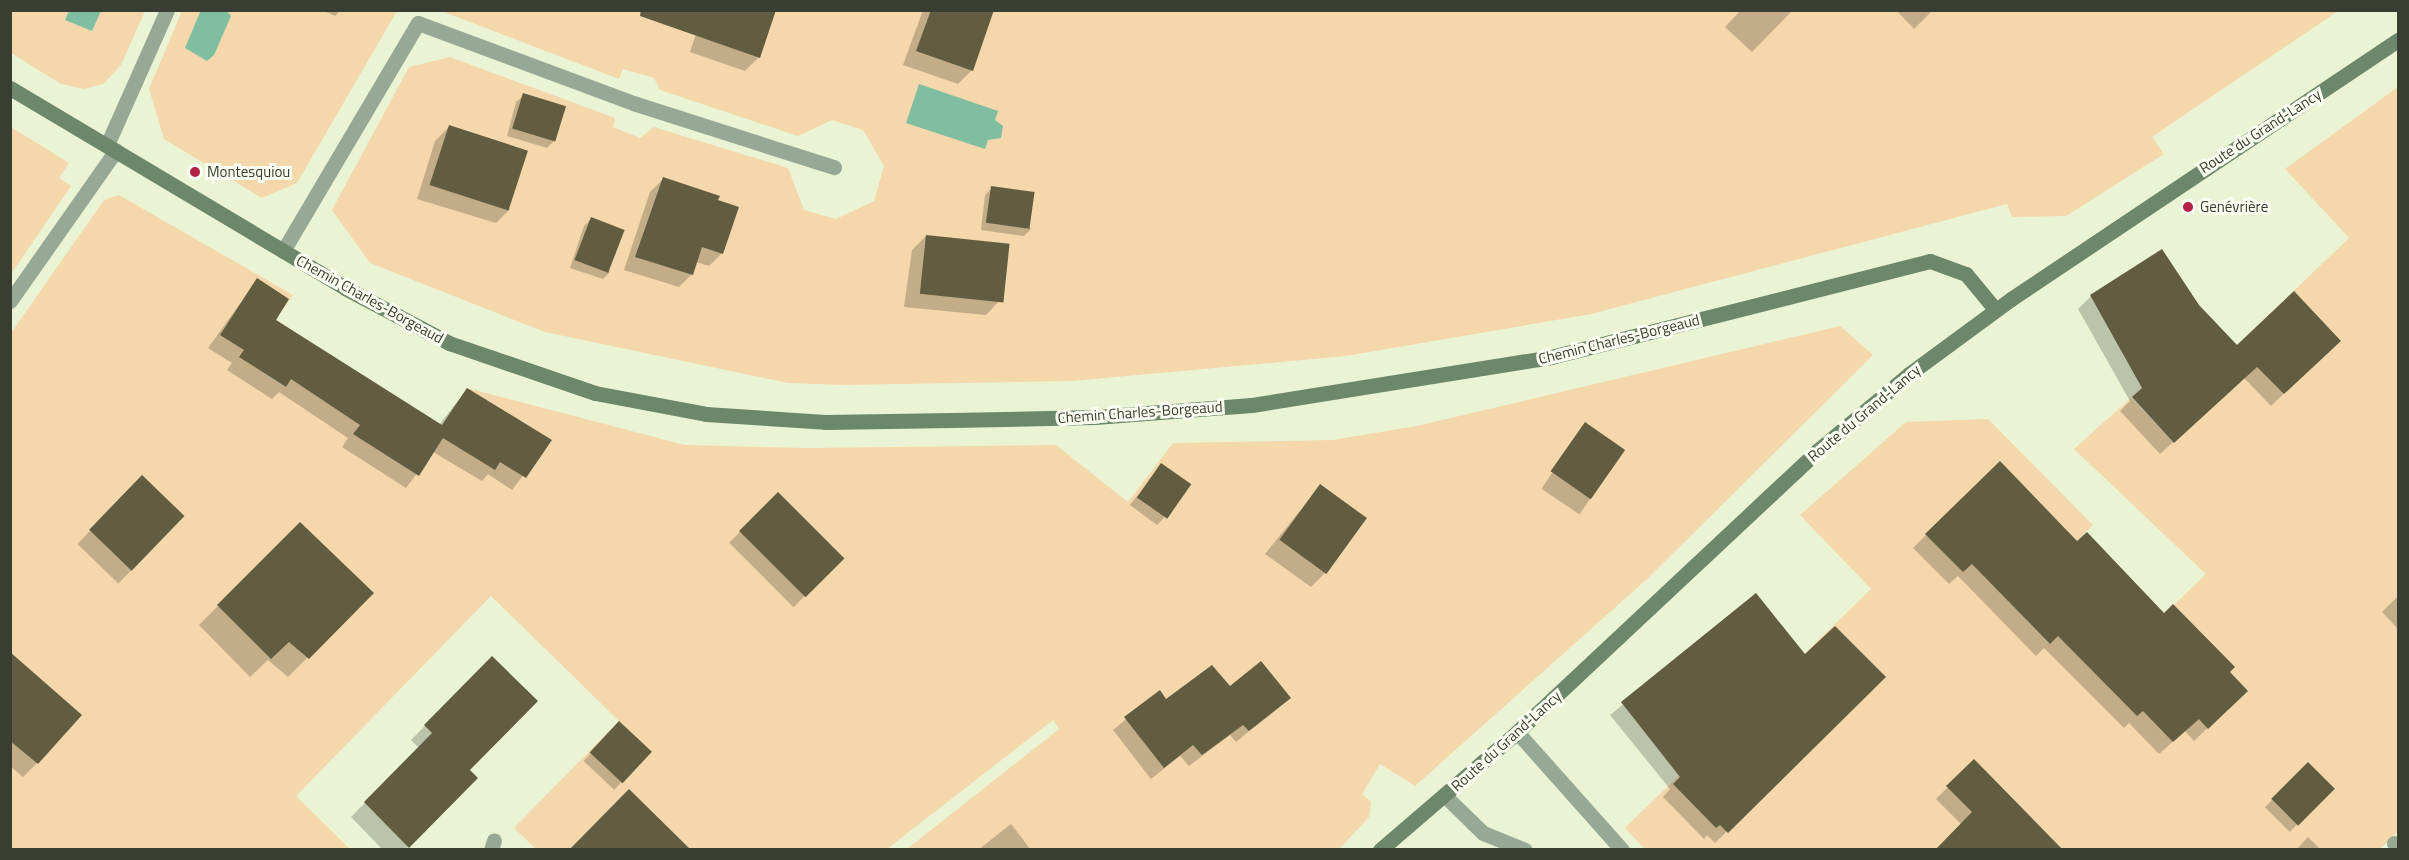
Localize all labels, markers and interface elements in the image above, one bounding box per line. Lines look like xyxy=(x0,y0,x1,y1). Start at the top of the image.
street label: Route du Grand-Lancy xyxy=(2196,85,2324,177)
place label: Montesquiou xyxy=(207,163,290,181)
marker: Montesquiou xyxy=(188,165,202,179)
place label: Genévrière xyxy=(2200,198,2268,216)
marker: Genévrière xyxy=(2181,200,2195,214)
street label: Chemin Charles-Borgeaud xyxy=(293,251,447,347)
street label: Chemin Charles-Borgeaud xyxy=(1537,310,1701,368)
street label: Route du Grand-Lancy xyxy=(1804,361,1924,465)
street label: Chemin Charles-Borgeaud xyxy=(1057,397,1223,427)
street label: Route du Grand-Lancy xyxy=(1447,687,1565,795)

